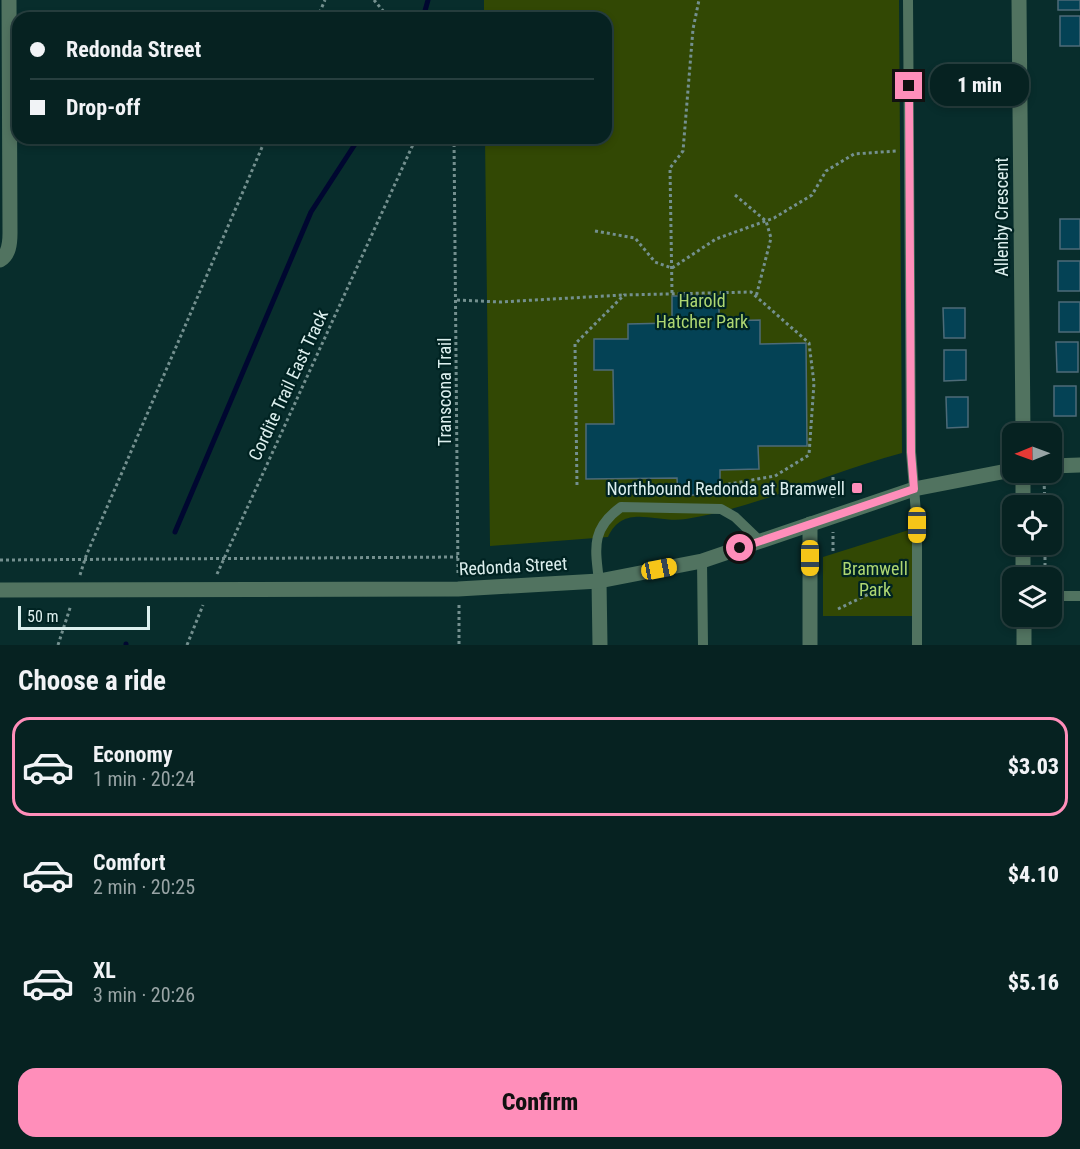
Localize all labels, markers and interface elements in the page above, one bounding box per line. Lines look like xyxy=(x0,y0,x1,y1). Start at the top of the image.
text: Redonda Street xyxy=(66,37,201,62)
callout: 1 min xyxy=(930,65,1029,107)
route end xyxy=(895,72,922,99)
text: 1 min xyxy=(957,73,1002,97)
text: Drop-off xyxy=(66,95,140,120)
street label: Allenby Crescent xyxy=(991,157,1012,277)
park label: Harold Hatcher Park xyxy=(656,290,748,332)
street label: Cordite Trail East Track xyxy=(244,306,332,464)
street label: Transcona Trail xyxy=(434,338,455,446)
north arrow xyxy=(1002,423,1062,483)
map controls xyxy=(1002,423,1062,627)
place label: Northbound Redonda at Bramwell xyxy=(607,478,845,499)
marker: Northbound Redonda at Bramwell xyxy=(850,481,864,495)
button: locate xyxy=(1002,495,1062,555)
car xyxy=(908,507,926,543)
route start xyxy=(726,534,753,561)
car xyxy=(801,540,819,576)
street label: Redonda Street xyxy=(458,553,568,579)
car xyxy=(640,557,678,581)
park label: Bramwell Park xyxy=(842,558,908,600)
button: layers xyxy=(1002,567,1062,627)
scale bar xyxy=(18,603,150,630)
text: 50 m xyxy=(27,607,59,626)
text: Choose a ride xyxy=(18,665,166,697)
icon: car xyxy=(21,740,75,794)
text: Economy xyxy=(93,742,173,767)
text: $3.03 xyxy=(1008,754,1059,779)
text: 1 min · 20:24 xyxy=(93,767,195,791)
icon: car xyxy=(21,848,75,902)
text: Comfort xyxy=(93,850,166,875)
text: $4.10 xyxy=(1008,862,1059,887)
text: 2 min · 20:25 xyxy=(93,875,195,899)
icon: car xyxy=(21,956,75,1010)
text: XL xyxy=(93,958,116,983)
text: $5.16 xyxy=(1008,970,1059,995)
text: 3 min · 20:26 xyxy=(93,983,195,1007)
button: Confirm xyxy=(18,1068,1062,1137)

